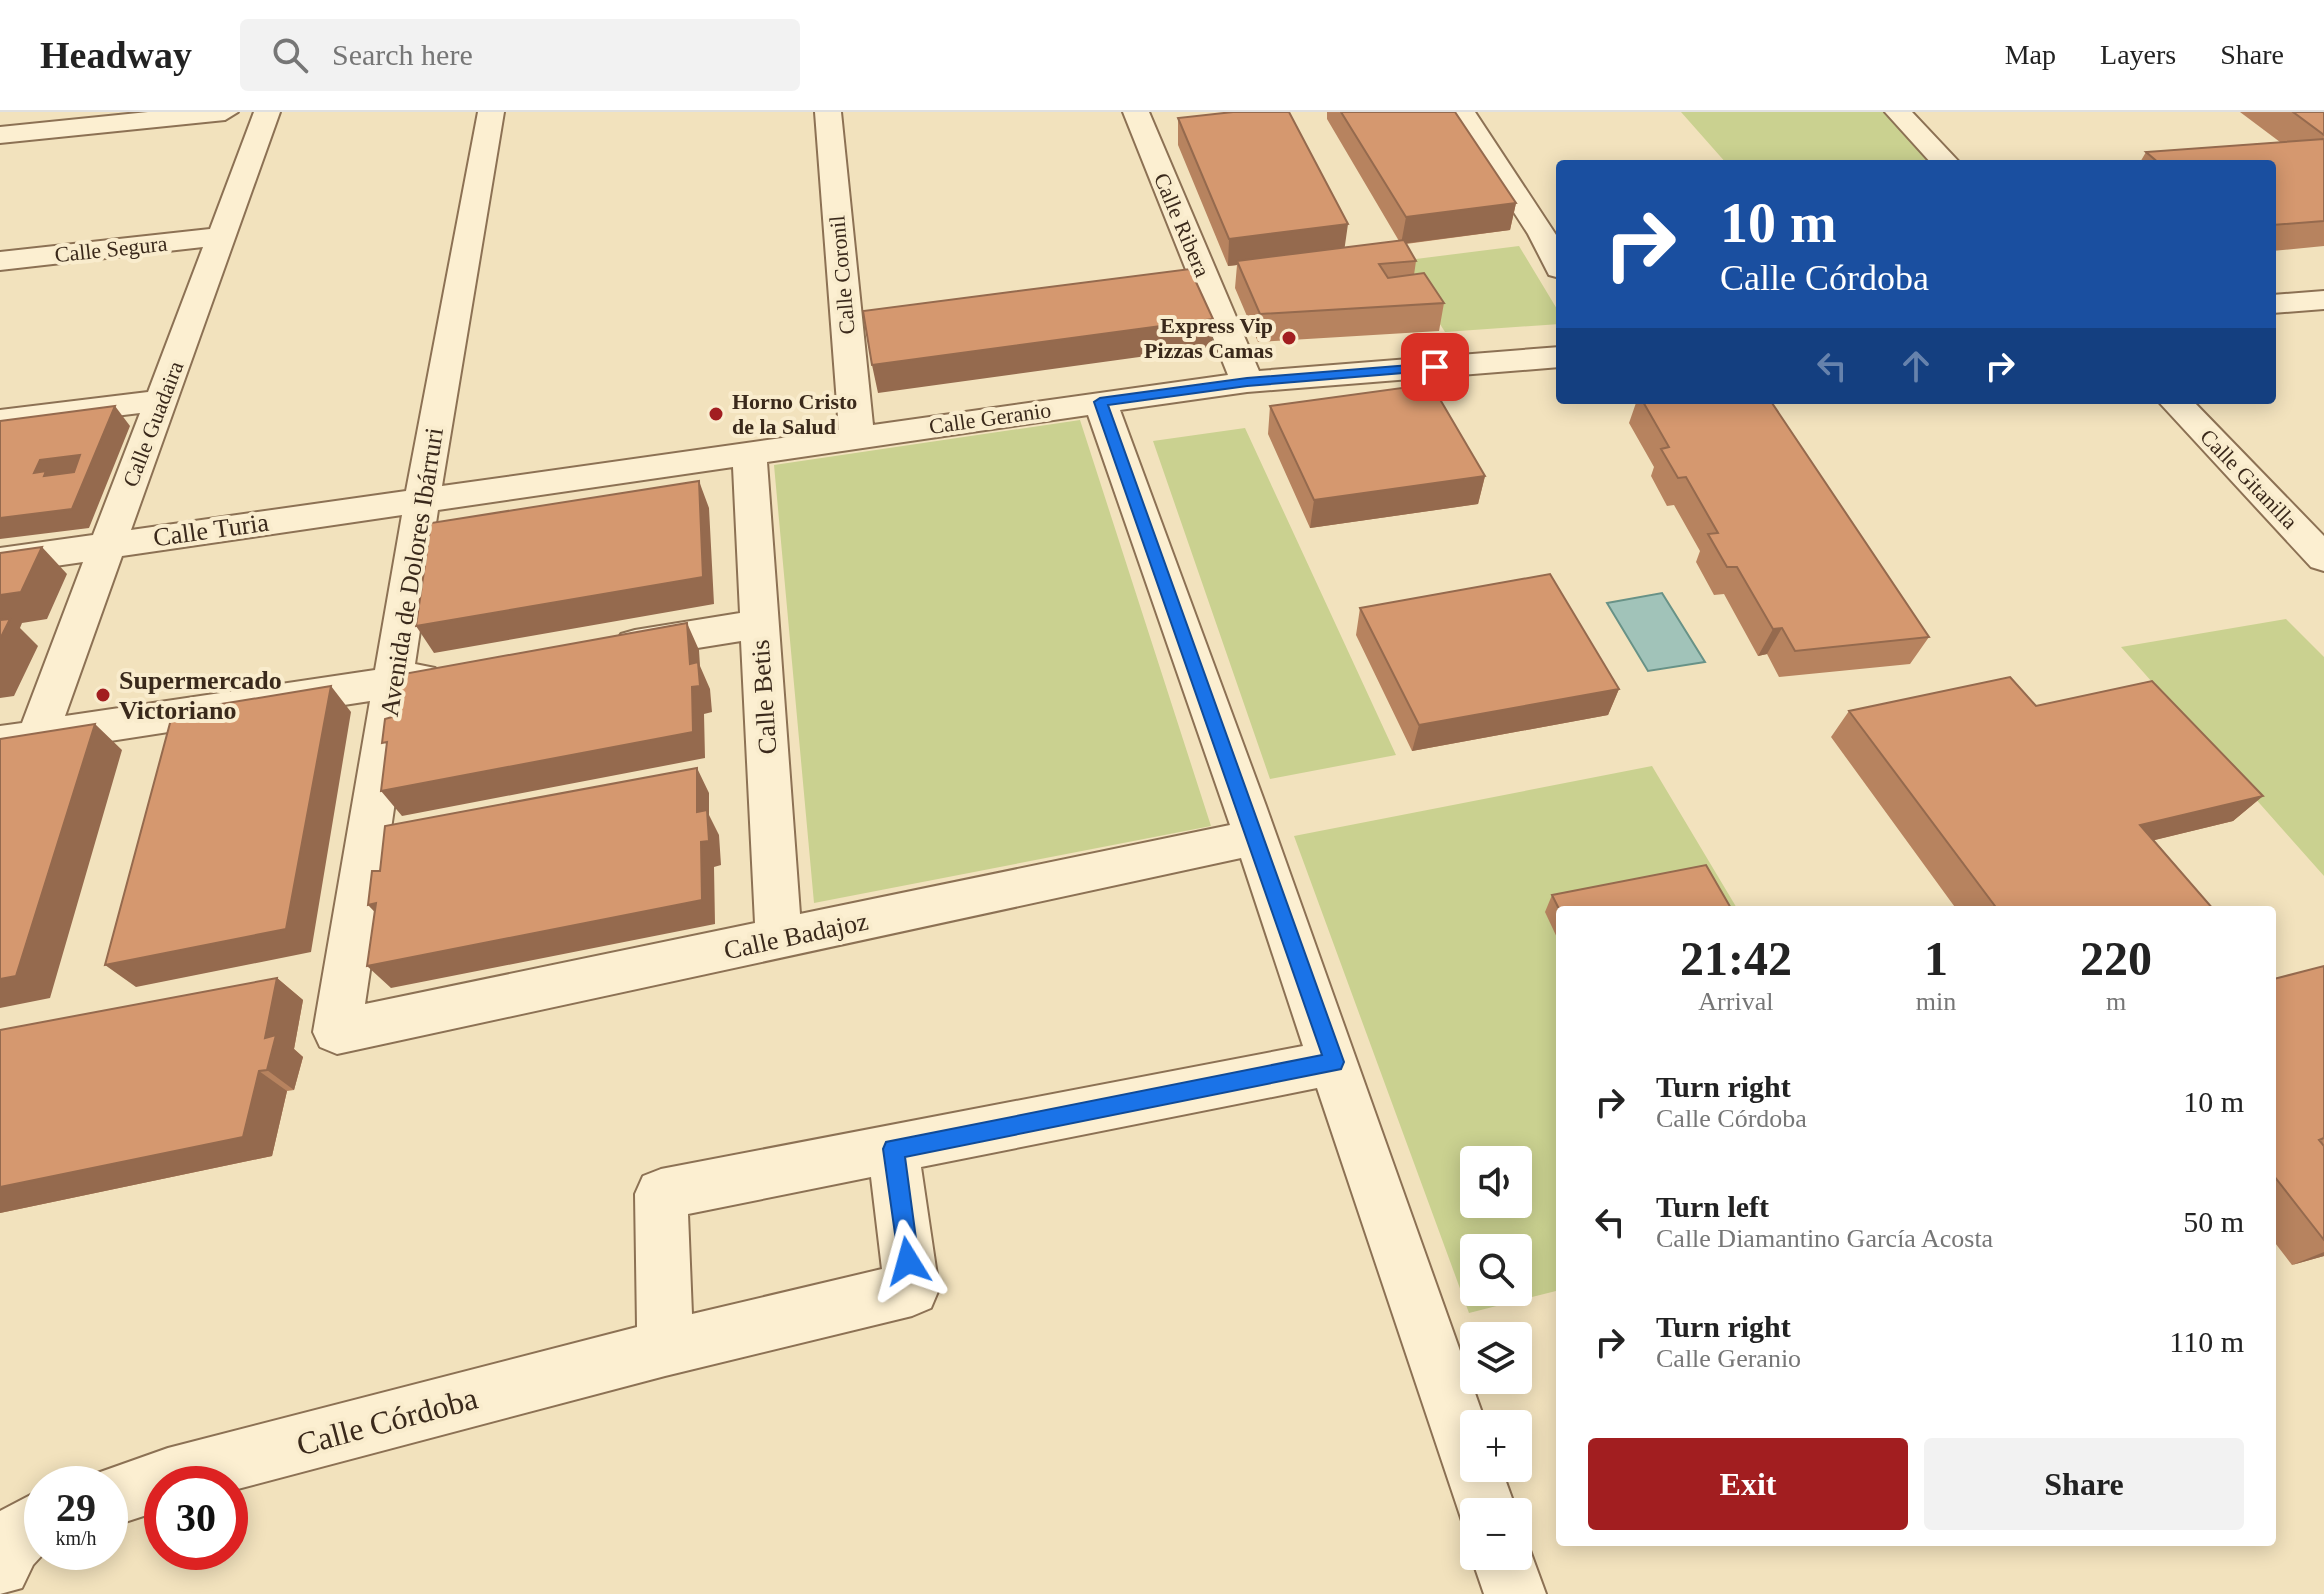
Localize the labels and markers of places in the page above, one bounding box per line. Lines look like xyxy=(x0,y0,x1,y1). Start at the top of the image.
place label: Express Vip Pizzas Camas xyxy=(1144,313,1273,363)
marker: Express Vip Pizzas Camas xyxy=(1280,329,1298,347)
pin xyxy=(1401,333,1469,401)
place label: Horno Cristo de la Salud xyxy=(732,389,857,439)
marker: Horno Cristo de la Salud xyxy=(707,405,725,423)
place label: Supermercado Victoriano xyxy=(119,666,282,725)
marker: Supermercado Victoriano xyxy=(94,686,112,704)

